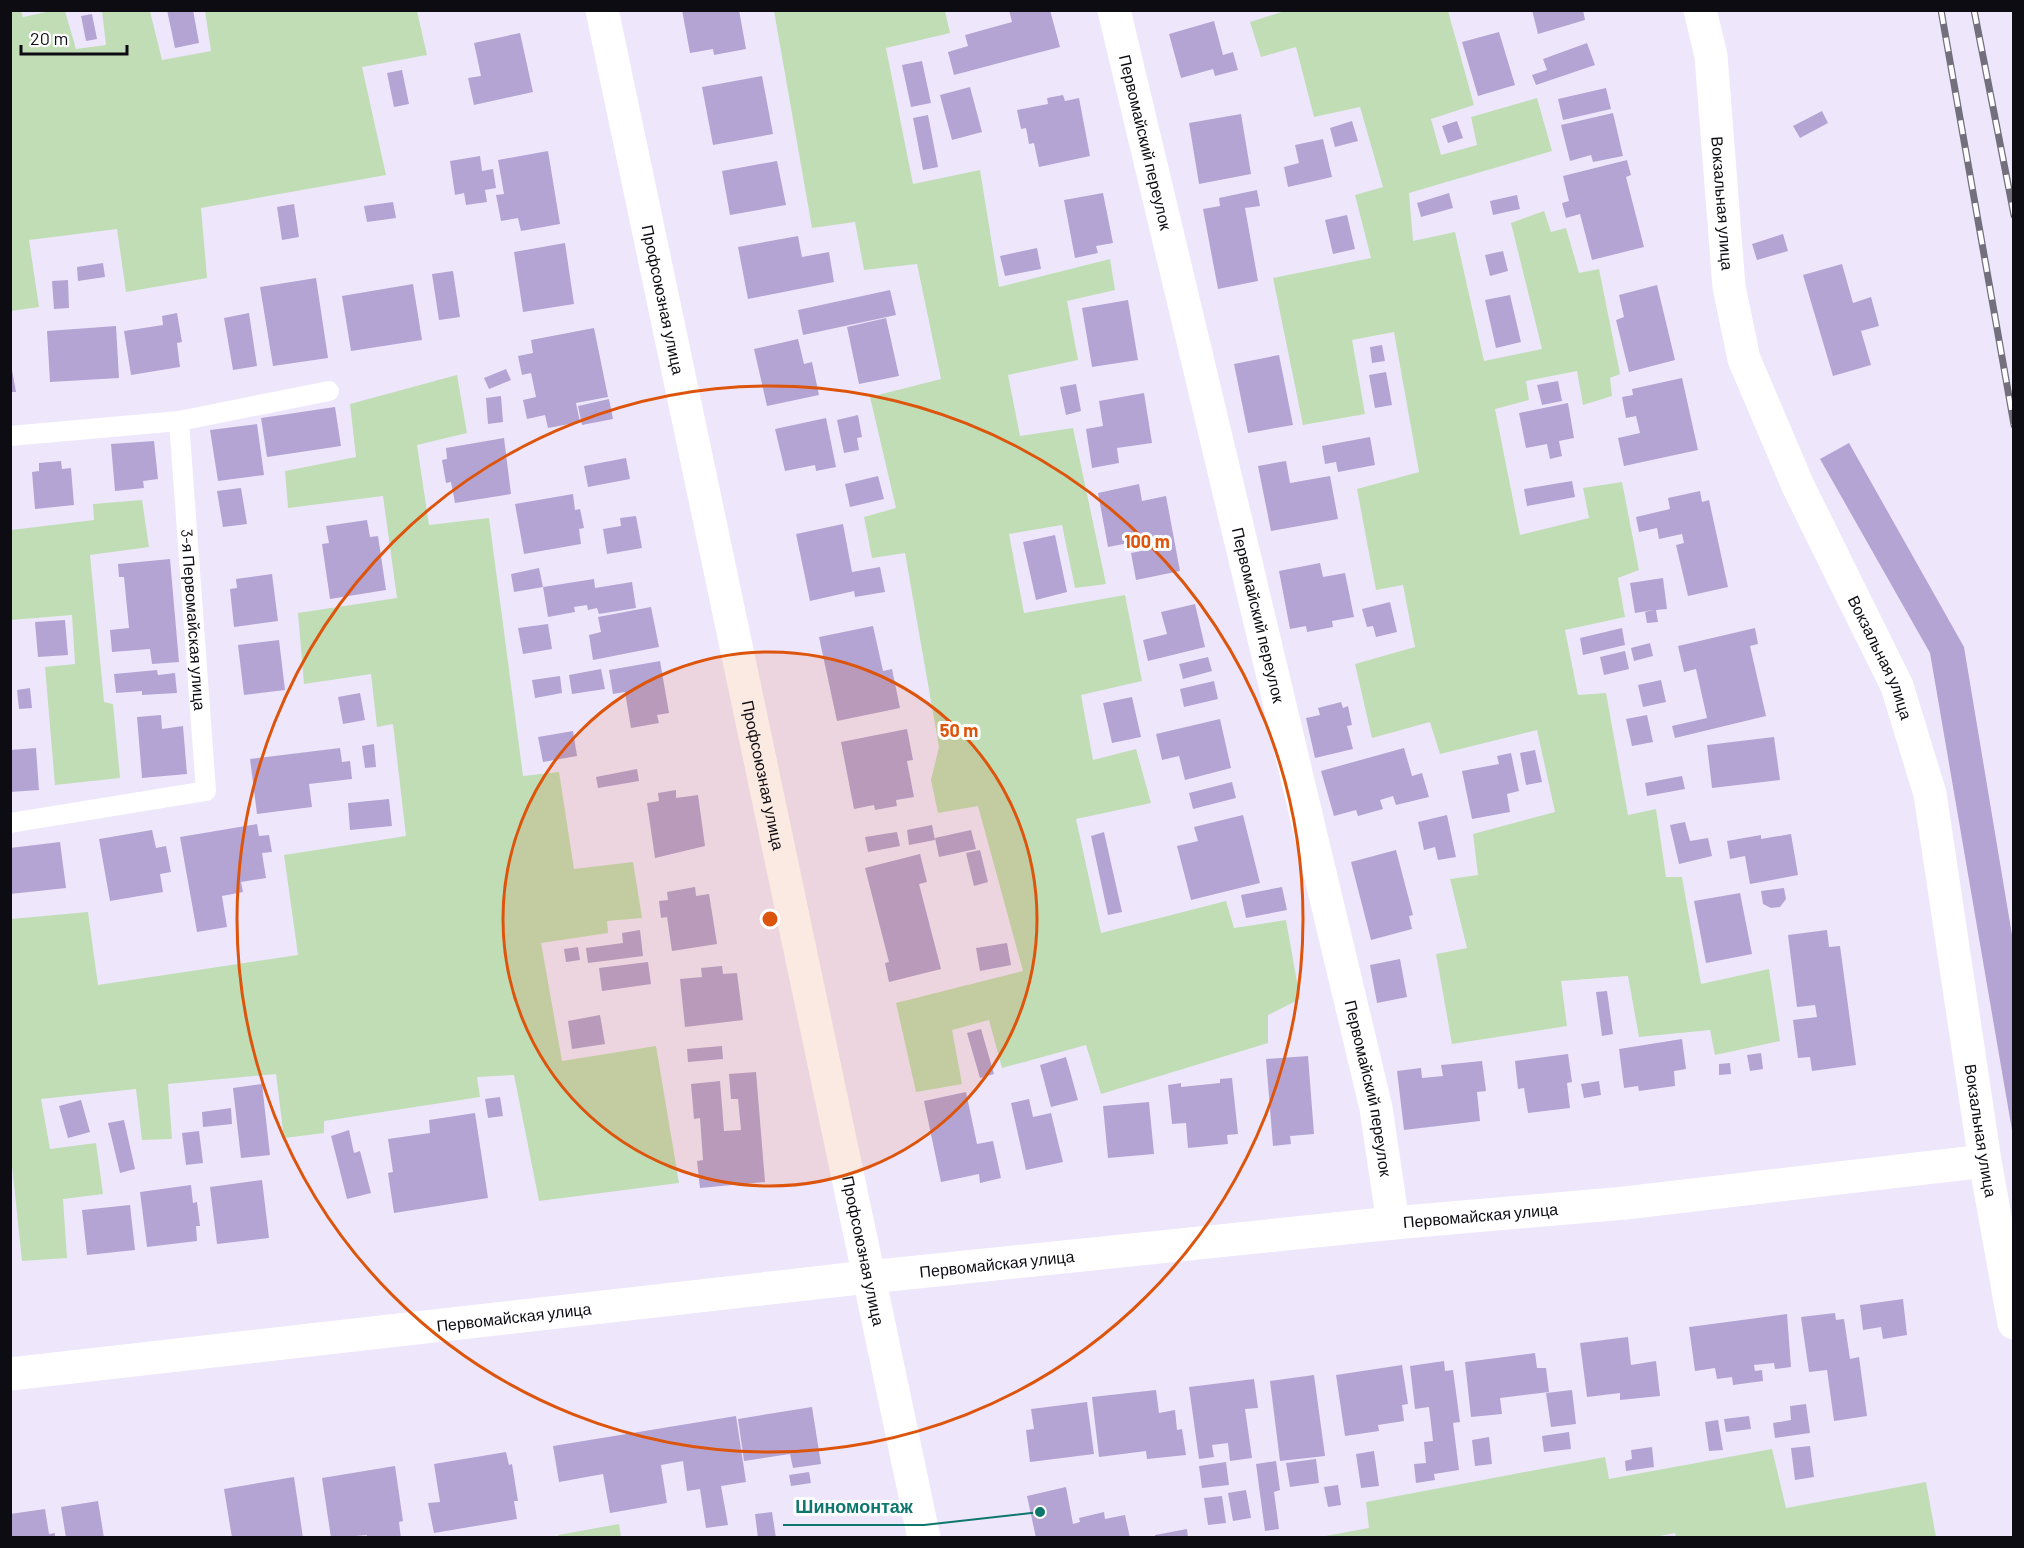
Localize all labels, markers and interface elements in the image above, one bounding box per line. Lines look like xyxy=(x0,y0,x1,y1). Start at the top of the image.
scale bar xyxy=(21,18,128,56)
text: 20 m xyxy=(30,27,68,49)
street label: Первомайский переулок xyxy=(1116,53,1176,233)
street label: Вокзальная улица xyxy=(1708,136,1738,271)
street label: Профсоюзная улица xyxy=(639,223,689,376)
street label: Первомайский переулок xyxy=(1229,525,1289,705)
street label: 3-я Первомайская улица xyxy=(178,528,210,711)
text: 100 m xyxy=(1124,530,1170,552)
street label: Вокзальная улица xyxy=(1845,592,1917,722)
street label: Профсоюзная улица xyxy=(739,698,789,852)
text: 50 m xyxy=(940,719,978,741)
centre of rings xyxy=(760,909,780,929)
street label: Первомайский переулок xyxy=(1342,998,1396,1179)
street label: Вокзальная улица xyxy=(1962,1063,2001,1199)
street label: Профсоюзная улица xyxy=(839,1174,889,1327)
street label: Первомайская улица xyxy=(1402,1199,1559,1231)
street label: Первомайская улица xyxy=(918,1246,1075,1281)
street label: Первомайская улица xyxy=(435,1298,592,1335)
callout: Шиномонтаж xyxy=(783,1489,924,1525)
text: Шиномонтаж xyxy=(795,1495,913,1517)

